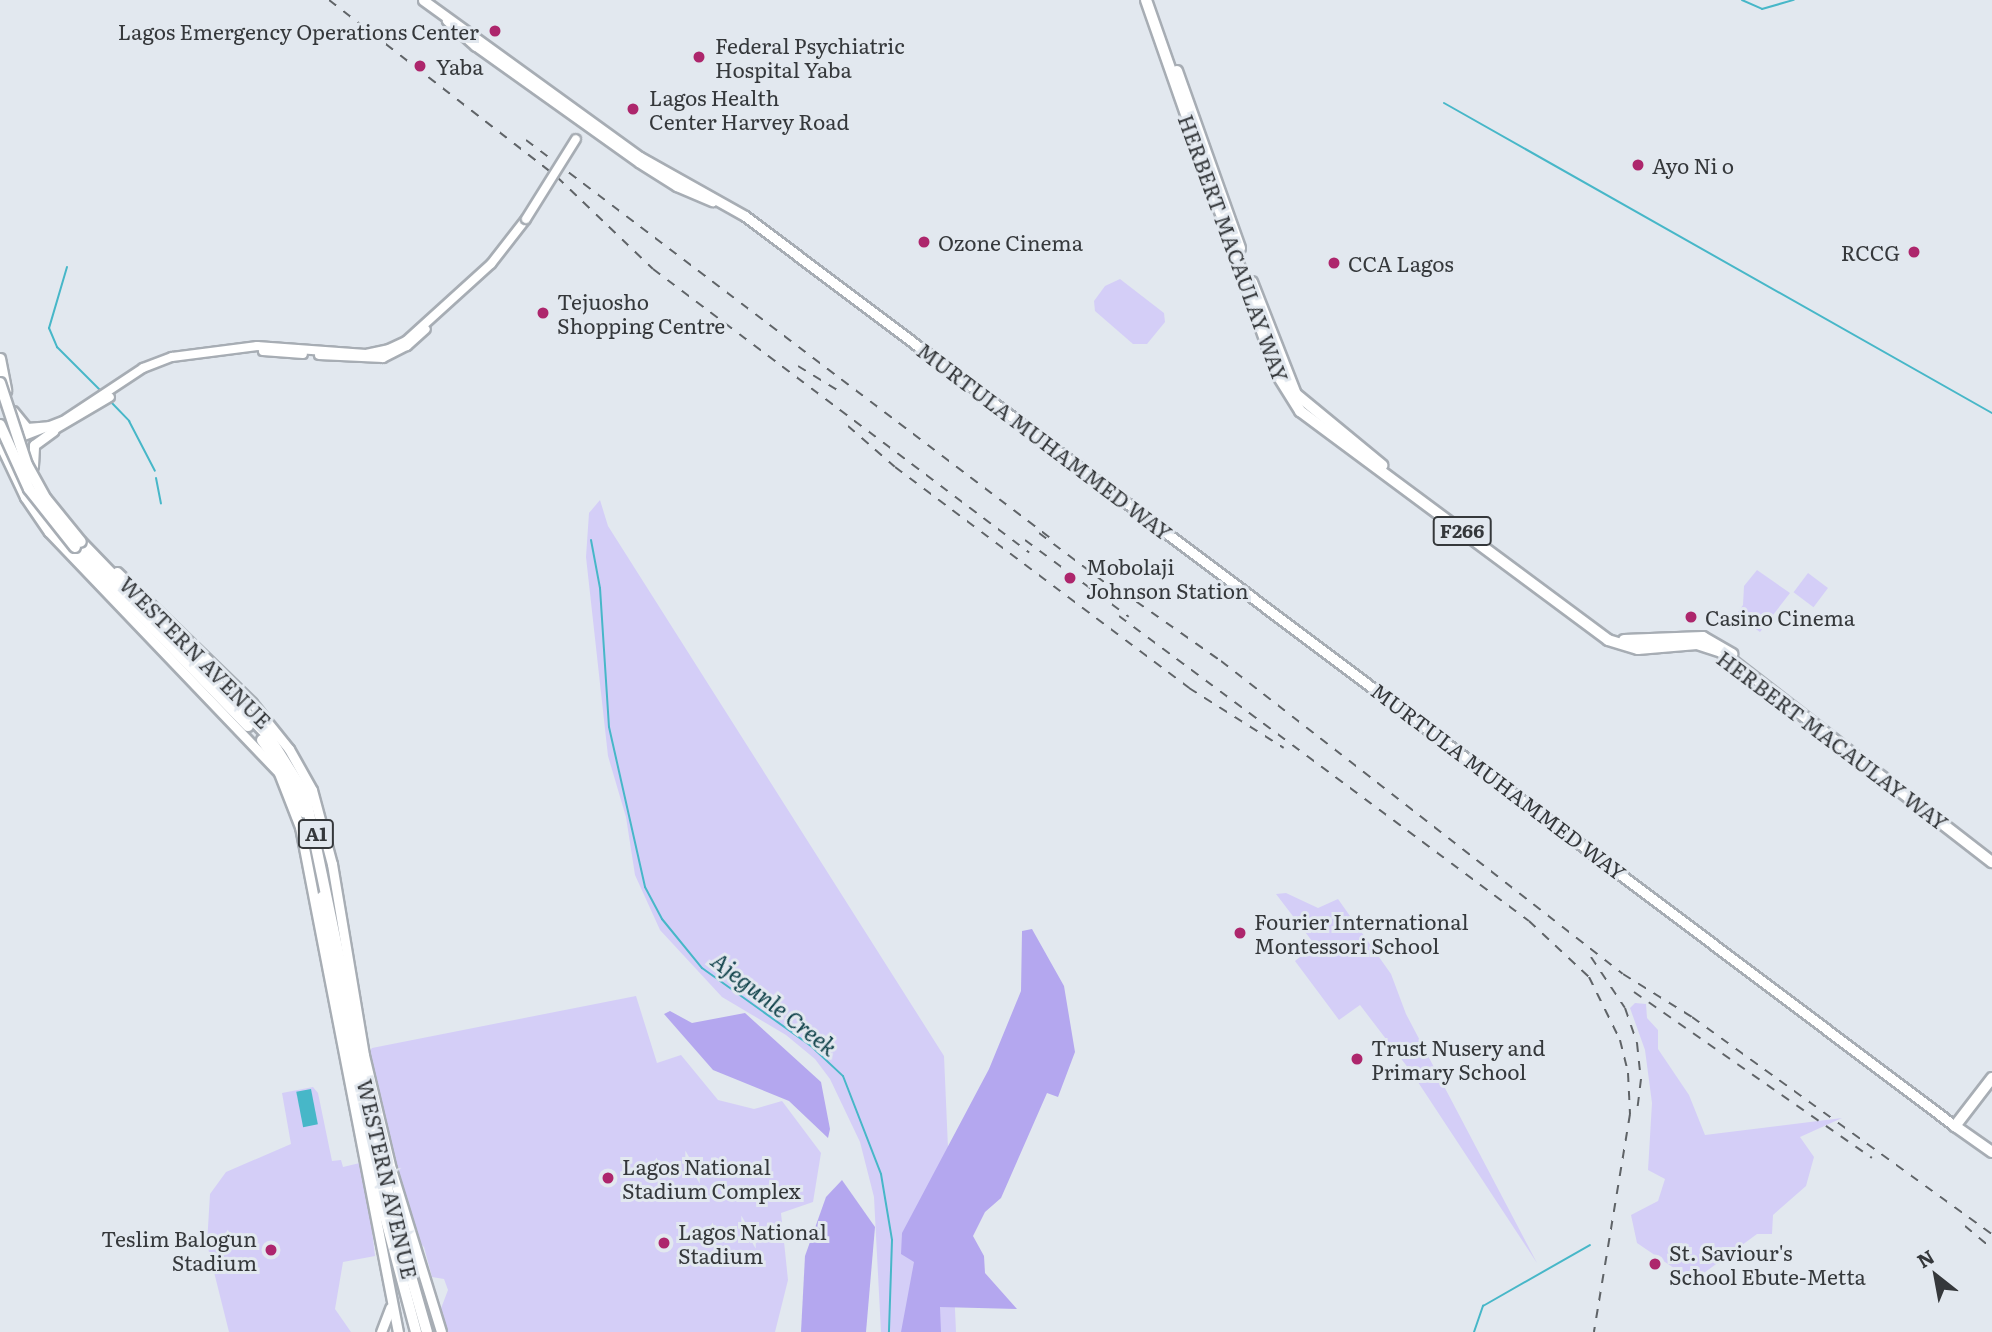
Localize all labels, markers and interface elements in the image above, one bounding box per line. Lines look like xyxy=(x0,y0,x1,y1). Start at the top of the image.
place label: Lagos Emergency Operations Center xyxy=(118,18,479,44)
marker: Lagos Emergency Operations Center xyxy=(485,21,505,41)
place label: Federal Psychiatric Hospital Yaba xyxy=(715,32,905,82)
marker: Federal Psychiatric Hospital Yaba xyxy=(689,47,709,67)
place label: Yaba xyxy=(436,53,484,79)
marker: Yaba xyxy=(410,56,430,76)
place label: Lagos Health Center Harvey Road xyxy=(649,84,849,134)
marker: Lagos Health Center Harvey Road xyxy=(623,99,643,119)
street label: HERBERT MACAULAY WAY xyxy=(1174,111,1294,385)
place label: Ayo Ni o xyxy=(1652,152,1734,178)
marker: Ayo Ni o xyxy=(1630,157,1646,173)
place label: Ozone Cinema xyxy=(938,229,1083,255)
marker: Ozone Cinema xyxy=(916,234,932,250)
place label: RCCG xyxy=(1841,239,1900,265)
marker: RCCG xyxy=(1906,244,1922,260)
place label: CCA Lagos xyxy=(1348,250,1454,276)
marker: CCA Lagos xyxy=(1326,255,1342,271)
place label: Tejuosho Shopping Centre xyxy=(557,288,725,338)
marker: Tejuosho Shopping Centre xyxy=(535,305,551,321)
street label: MURTULA MUHAMMED WAY xyxy=(913,337,1177,545)
road number: F266 xyxy=(1432,516,1492,546)
place label: Mobolaji Johnson Station xyxy=(1086,553,1249,603)
marker: Mobolaji Johnson Station xyxy=(1060,568,1080,588)
street label: WESTERN AVENUE xyxy=(115,571,277,733)
place label: Casino Cinema xyxy=(1705,604,1855,630)
marker: Casino Cinema xyxy=(1683,609,1699,625)
street label: HERBERT MACAULAY WAY xyxy=(1713,645,1953,835)
street label: MURTULA MUHAMMED WAY xyxy=(1367,677,1631,885)
road number: A1 xyxy=(297,818,335,849)
place label: Fourier International Montessori School xyxy=(1254,908,1469,958)
marker: Fourier International Montessori School xyxy=(1232,925,1248,941)
water label: Ajegunle Creek xyxy=(707,945,843,1061)
place label: Trust Nusery and Primary School xyxy=(1371,1034,1545,1084)
marker: Trust Nusery and Primary School xyxy=(1349,1051,1365,1067)
street label: WESTERN AVENUE xyxy=(353,1077,423,1281)
place label: Lagos National Stadium Complex xyxy=(622,1153,801,1203)
marker: Lagos National Stadium Complex xyxy=(600,1170,616,1186)
place label: Lagos National Stadium xyxy=(678,1218,827,1268)
place label: Teslim Balogun Stadium xyxy=(101,1225,257,1275)
marker: Lagos National Stadium xyxy=(656,1235,672,1251)
place label: St. Saviour's School Ebute-Metta xyxy=(1669,1239,1866,1289)
north arrow xyxy=(1901,1241,1971,1311)
marker: Teslim Balogun Stadium xyxy=(263,1242,279,1258)
text: N xyxy=(1911,1242,1939,1274)
marker: St. Saviour's School Ebute-Metta xyxy=(1647,1256,1663,1272)

